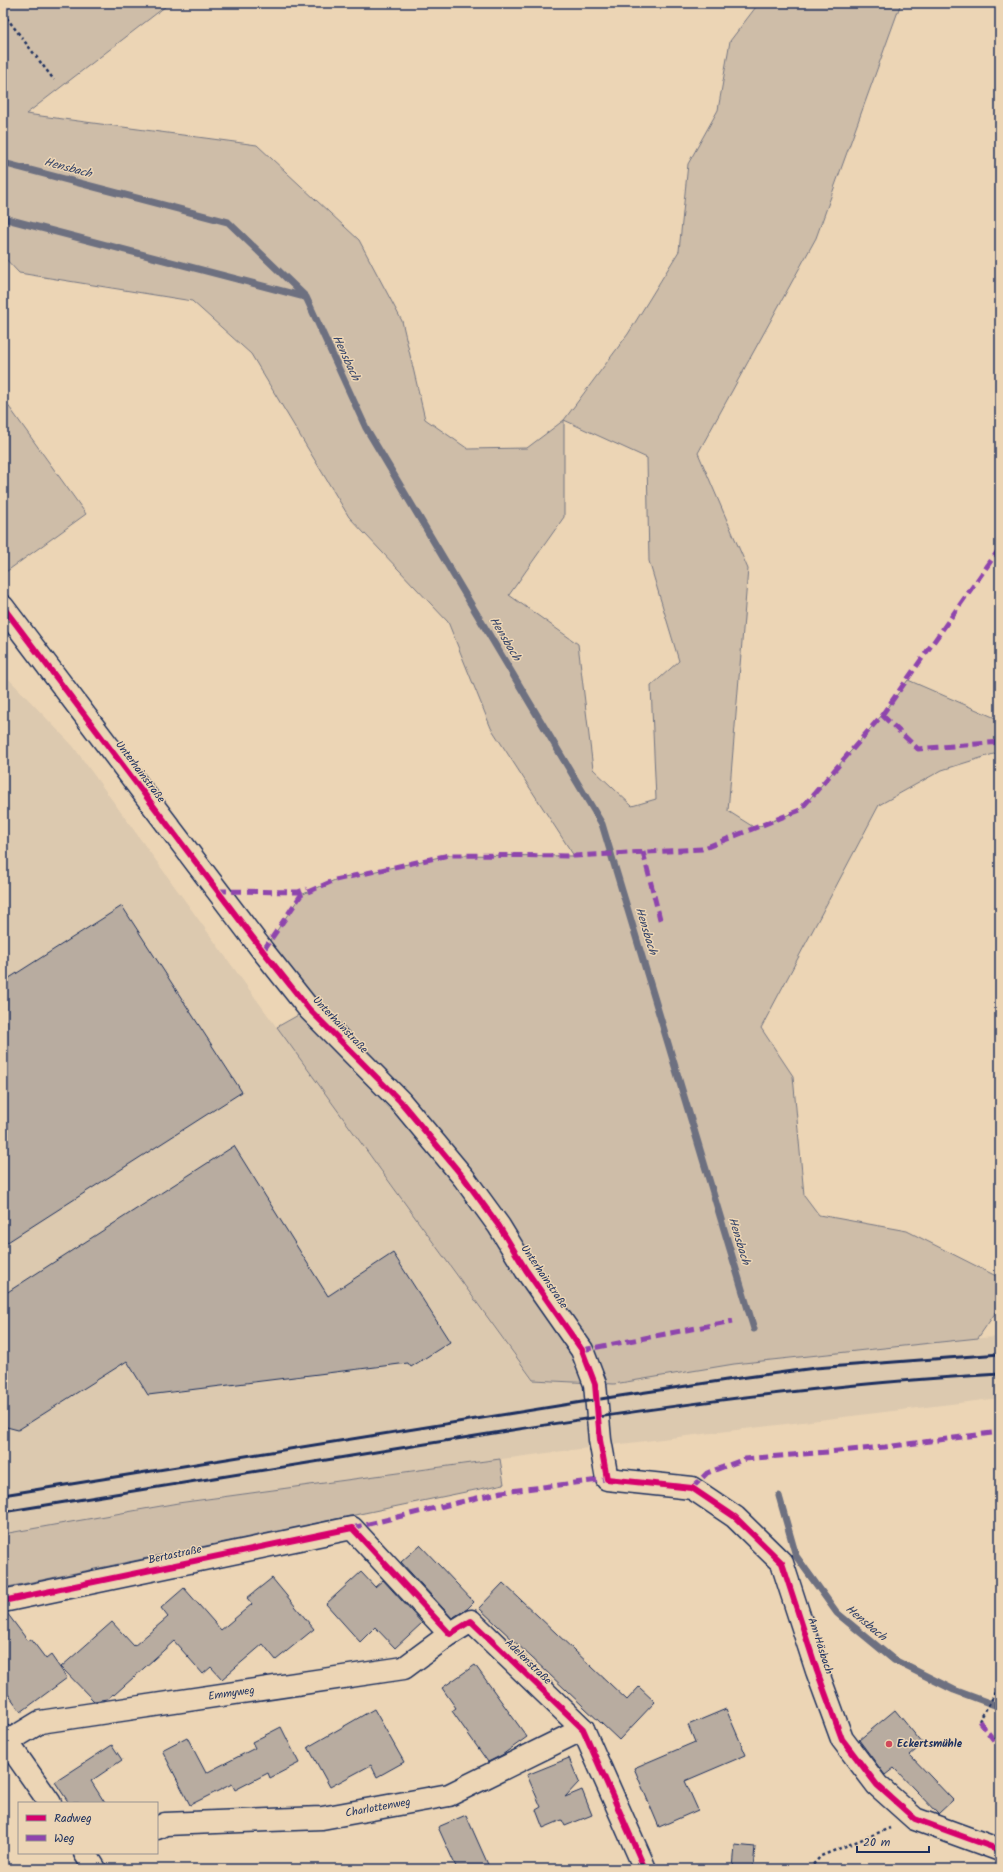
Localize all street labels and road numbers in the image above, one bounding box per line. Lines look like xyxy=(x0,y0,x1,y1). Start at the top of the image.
street label: Unterhainstraße xyxy=(111,737,169,807)
street label: Unterhainstraße xyxy=(308,992,372,1058)
street label: Unterhainstraße xyxy=(516,1241,572,1313)
street label: Bertastraße xyxy=(147,1541,203,1569)
street label: Am Häsbach xyxy=(802,1615,838,1677)
street label: Adelenstraße xyxy=(500,1635,556,1689)
street label: Emmyweg xyxy=(207,1681,256,1706)
street label: Charlottenweg xyxy=(344,1793,412,1823)

